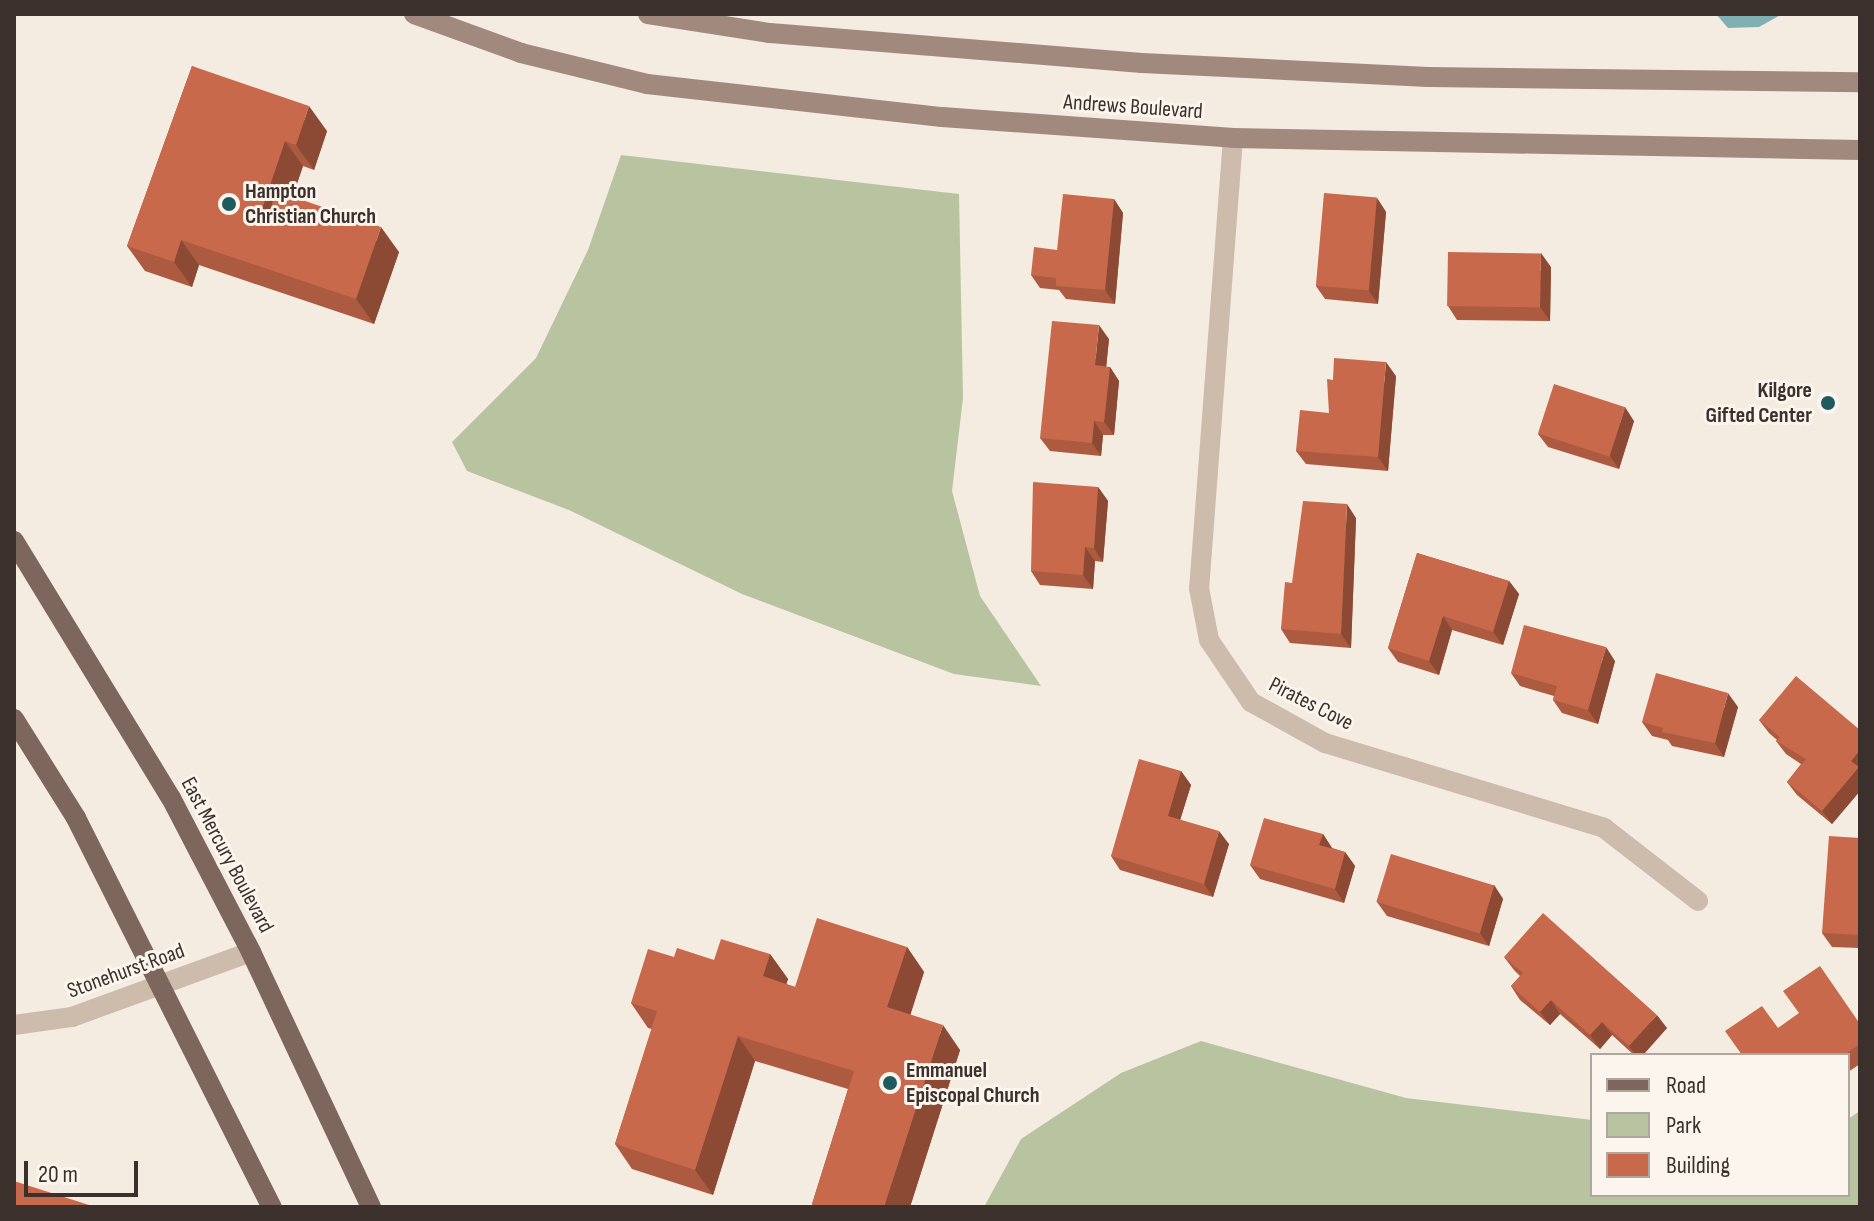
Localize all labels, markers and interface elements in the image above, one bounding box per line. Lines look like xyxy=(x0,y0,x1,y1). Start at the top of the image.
street label: Andrews Boulevard xyxy=(1062,89,1204,125)
place label: Hampton Christian Church xyxy=(245,178,376,230)
marker: Hampton Christian Church xyxy=(220,195,238,213)
place label: Kilgore Gifted Center xyxy=(1706,377,1812,428)
marker: Kilgore Gifted Center xyxy=(1819,394,1837,412)
street label: Pirates Cove xyxy=(1264,672,1358,736)
street label: East Mercury Boulevard xyxy=(175,773,279,937)
street label: Stonehurst Road xyxy=(64,938,188,1004)
legend xyxy=(1590,1053,1850,1197)
place label: Emmanuel Episcopal Church xyxy=(906,1057,1040,1108)
text: Road xyxy=(1666,1071,1706,1100)
marker: Emmanuel Episcopal Church xyxy=(881,1074,899,1092)
text: Park xyxy=(1666,1111,1701,1140)
scale bar xyxy=(28,1145,142,1195)
text: Building xyxy=(1666,1151,1730,1180)
text: 20 m xyxy=(38,1160,78,1189)

